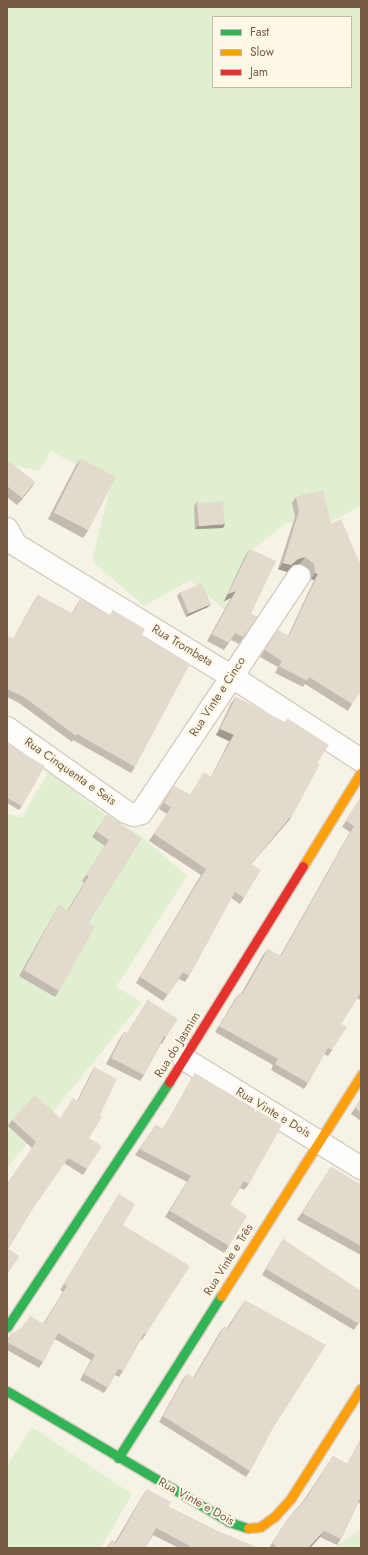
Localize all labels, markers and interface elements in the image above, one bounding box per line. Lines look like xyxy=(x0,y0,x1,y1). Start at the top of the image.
legend xyxy=(212,16,352,88)
text: Fast xyxy=(250,23,269,41)
text: Slow xyxy=(250,43,274,61)
text: Jam xyxy=(250,63,268,81)
street label: Rua Trombeta xyxy=(149,622,215,670)
street label: Rua Vinte e Cinco xyxy=(187,654,249,740)
street label: Rua Cinquenta e Seis xyxy=(21,735,119,809)
street label: Rua do Jasmim xyxy=(152,1010,204,1080)
street label: Rua Vinte e Dois xyxy=(233,1085,313,1141)
street label: Rua Vinte e Três xyxy=(201,1222,257,1298)
street label: Rua Vinte e Dois xyxy=(155,1475,237,1529)

